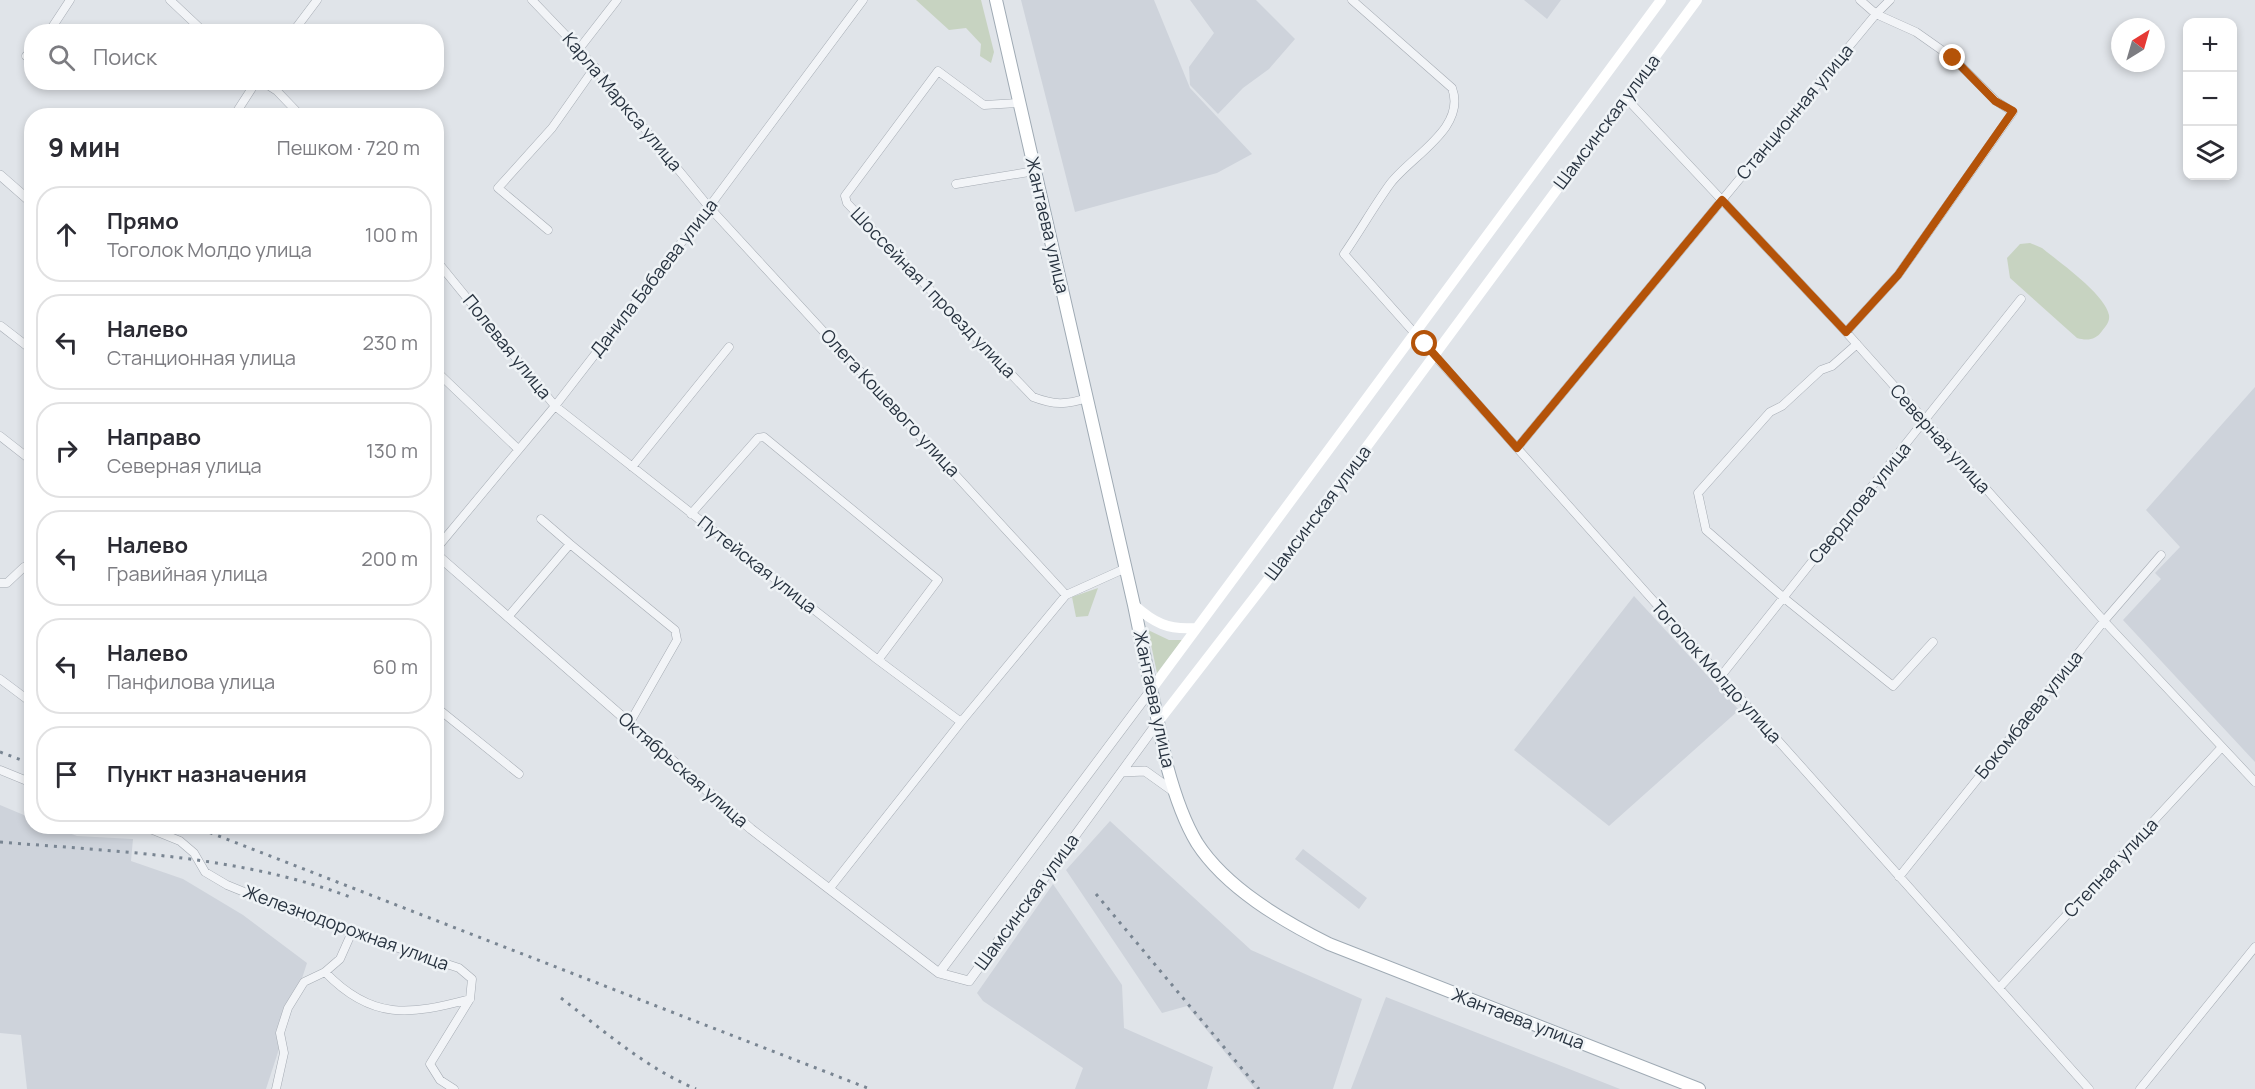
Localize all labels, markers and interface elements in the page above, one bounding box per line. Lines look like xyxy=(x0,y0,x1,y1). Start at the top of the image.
north arrow xyxy=(2111,18,2165,72)
map controls xyxy=(2183,18,2237,180)
button: + xyxy=(2183,18,2237,72)
search box xyxy=(24,24,444,90)
street label: Карла Маркса улица xyxy=(558,27,688,176)
street label: Станционная улица xyxy=(1730,39,1858,184)
icon: search xyxy=(45,41,78,74)
text: Поиск xyxy=(93,42,157,72)
route end xyxy=(1939,44,1965,70)
street label: Шамсинская улица xyxy=(1548,49,1665,194)
button: − xyxy=(2183,72,2237,126)
button: layers xyxy=(2183,126,2237,180)
text: 9 мин xyxy=(48,129,120,165)
text: Пешком · 720 m xyxy=(277,134,420,161)
street label: Жантаева улица xyxy=(1021,154,1075,296)
street label: Данила Бабаева улица xyxy=(584,194,722,361)
street label: Шоссейная 1 проезд улица xyxy=(846,202,1022,383)
text: Прямо xyxy=(107,206,179,236)
icon: ahead xyxy=(50,218,83,251)
text: 100 m xyxy=(365,221,418,248)
text: Тоголок Молдо улица xyxy=(107,236,312,263)
street label: Полевая улица xyxy=(458,289,557,404)
text: Налево xyxy=(107,314,188,344)
street label: Олега Кошевого улица xyxy=(816,323,966,481)
icon: left xyxy=(50,326,83,359)
text: 230 m xyxy=(362,329,418,356)
route start xyxy=(1411,330,1437,356)
text: Станционная улица xyxy=(107,344,296,371)
street label: Северная улица xyxy=(1885,379,1996,498)
text: Направо xyxy=(107,422,201,452)
icon: right xyxy=(50,434,83,467)
text: 130 m xyxy=(366,437,418,464)
street label: Свердлова улица xyxy=(1803,437,1916,568)
street label: Шамсинская улица xyxy=(1259,440,1376,585)
text: Северная улица xyxy=(107,452,262,479)
street label: Путейская улица xyxy=(693,510,822,618)
text: Налево xyxy=(107,530,188,560)
icon: left xyxy=(50,542,83,575)
text: 200 m xyxy=(361,545,418,572)
text: Гравийная улица xyxy=(107,560,268,587)
street label: Тоголок Молдо улица xyxy=(1646,595,1787,748)
street label: Жантаева улица xyxy=(1129,628,1181,770)
text: Налево xyxy=(107,638,188,668)
street label: Бокомбаева улица xyxy=(1969,645,2087,783)
icon: left xyxy=(50,650,83,683)
text: 60 m xyxy=(372,653,418,680)
text: Панфилова улица xyxy=(107,668,275,695)
street label: Октябрьская улица xyxy=(614,706,754,832)
icon: arrive xyxy=(50,758,83,791)
text: Пункт назначения xyxy=(107,759,307,789)
street label: Степная улица xyxy=(2058,812,2163,922)
street label: Шамсинская улица xyxy=(969,828,1084,974)
street label: Железнодорожная улица xyxy=(240,879,452,975)
street label: Жантаева улица xyxy=(1449,982,1588,1054)

